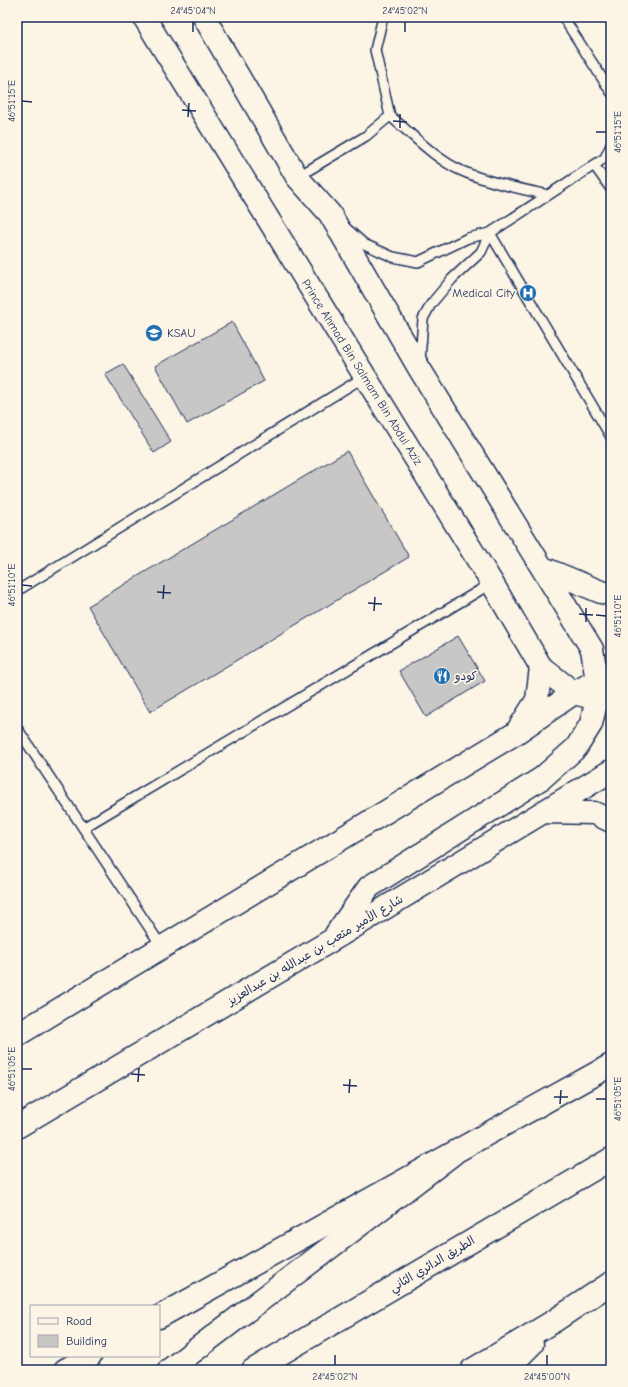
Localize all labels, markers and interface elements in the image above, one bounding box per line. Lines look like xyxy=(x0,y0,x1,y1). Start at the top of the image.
text: 24°45'04"N xyxy=(171,5,215,17)
text: 24°45'02"N xyxy=(382,5,428,17)
text: 46°51'15"E xyxy=(6,80,18,122)
text: 46°51'15"E xyxy=(612,111,624,153)
street label: Prince Ahmad Bin Salmam Bin Abdul Aziz xyxy=(299,277,426,468)
hospital icon: Medical City xyxy=(518,283,538,303)
place label: Medical City xyxy=(452,286,516,300)
school or university icon: KSAU xyxy=(144,323,164,343)
place label: KSAU xyxy=(167,326,196,340)
text: 46°51'10"E xyxy=(6,564,18,606)
text: 46°51'10"E xyxy=(612,595,624,637)
restaurant icon: كودو xyxy=(432,666,452,686)
place label: كودو xyxy=(454,669,477,684)
street label: شارع الأمير متعب بن عبدالله بن عبدالعزيز xyxy=(223,891,407,1010)
text: 46°51'05"E xyxy=(6,1047,18,1091)
text: 46°51'05"E xyxy=(612,1077,624,1121)
street label: الطريق الدائري الثاني xyxy=(387,1233,479,1298)
legend xyxy=(30,1305,160,1357)
text: Road xyxy=(66,1314,92,1328)
text: Building xyxy=(66,1334,107,1348)
text: 24°45'02"N xyxy=(312,1371,358,1383)
text: 24°45'00"N xyxy=(524,1371,570,1383)

